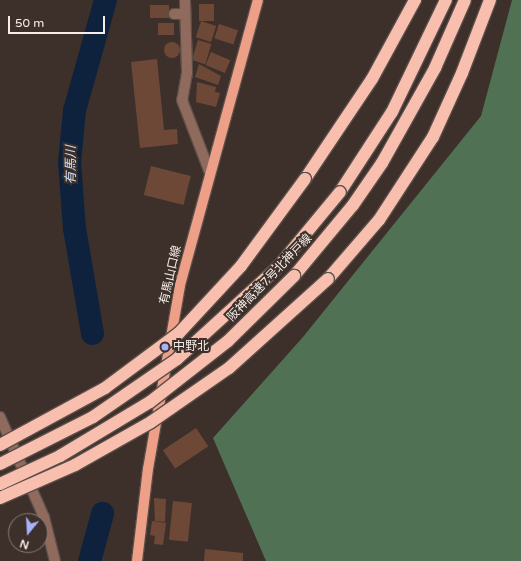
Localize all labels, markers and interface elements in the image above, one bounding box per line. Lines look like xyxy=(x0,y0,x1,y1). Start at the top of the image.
scale bar xyxy=(10,8,107,34)
text: 50 m xyxy=(15,16,44,30)
water label: 有馬川 xyxy=(63,146,79,184)
street label: 阪神高速7号北神戸線 xyxy=(225,231,315,325)
street label: 有馬山口線 xyxy=(157,244,185,306)
place label: 中野北 xyxy=(173,340,209,354)
marker: 中野北 xyxy=(160,342,170,352)
north arrow xyxy=(8,513,48,553)
text: N xyxy=(18,536,31,551)

